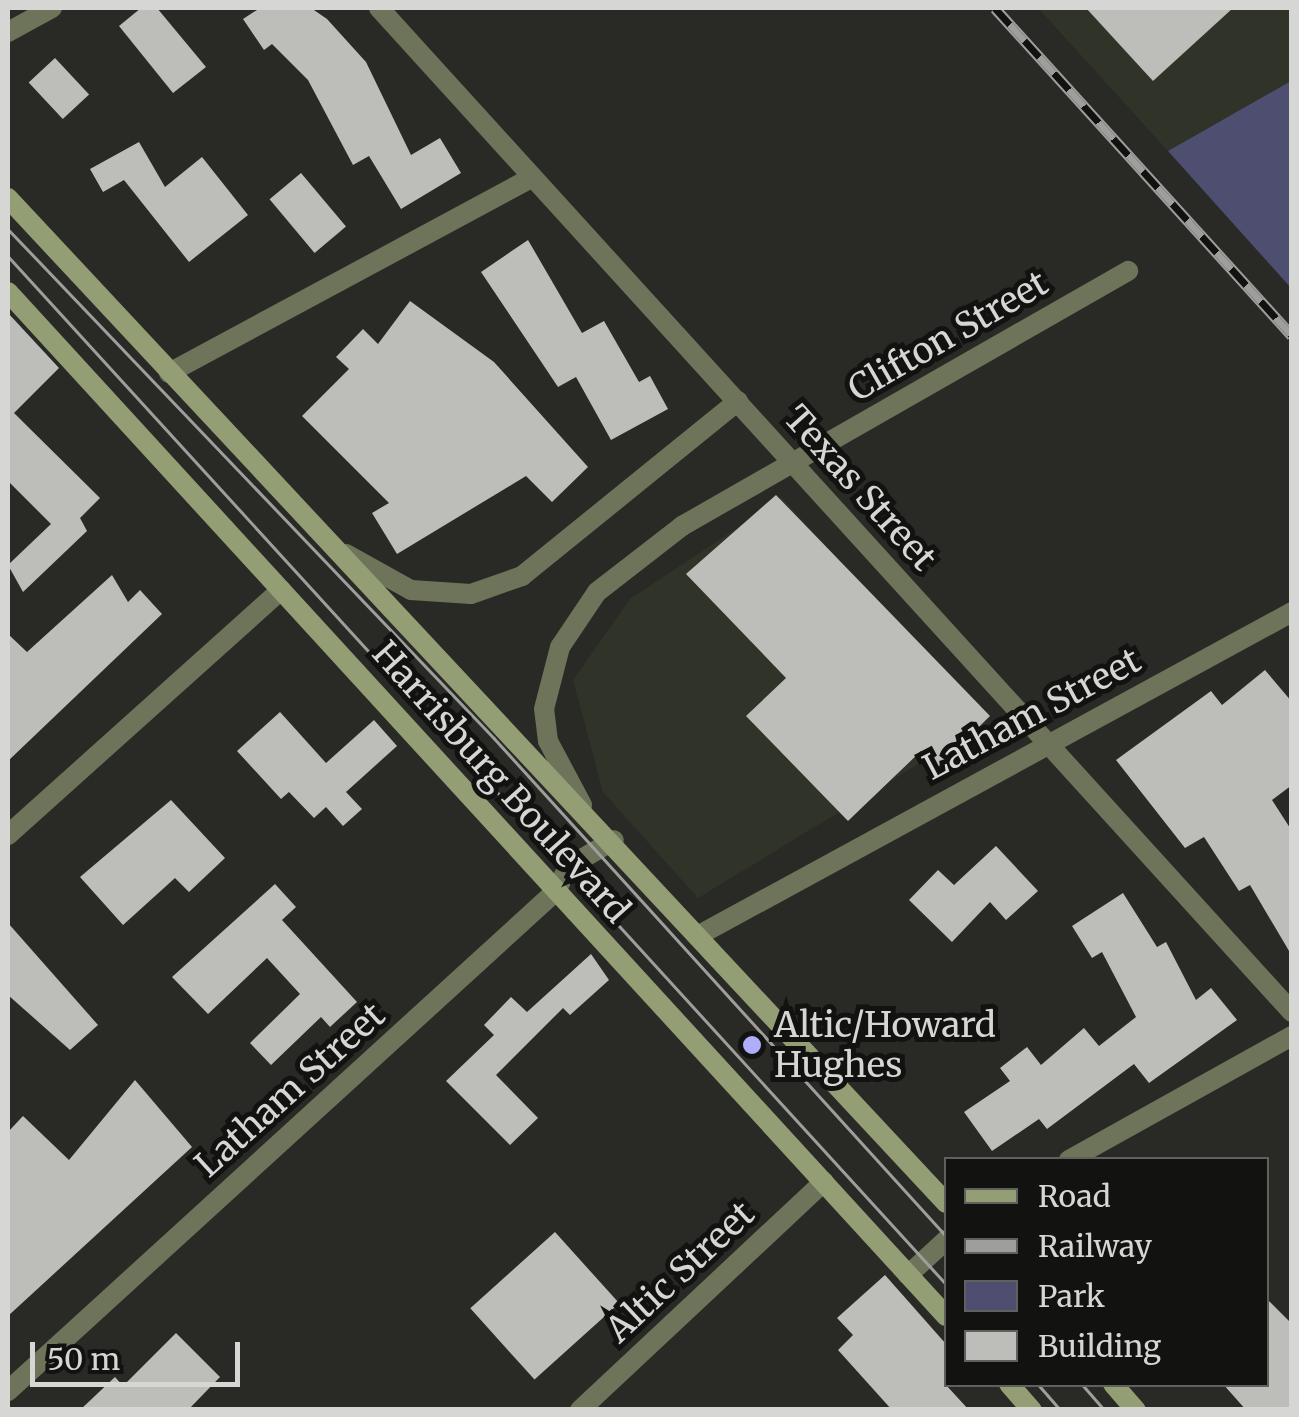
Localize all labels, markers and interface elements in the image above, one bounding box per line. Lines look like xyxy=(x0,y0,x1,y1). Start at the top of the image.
street label: Clifton Street xyxy=(841,262,1055,410)
street label: Texas Street xyxy=(775,397,945,579)
street label: Harrisburg Boulevard xyxy=(364,633,638,931)
street label: Latham Street xyxy=(916,639,1148,789)
street label: Latham Street xyxy=(187,994,393,1186)
place label: Altic/Howard Hughes xyxy=(774,1004,996,1086)
marker: Altic/Howard Hughes xyxy=(739,1032,765,1058)
legend xyxy=(944,1157,1269,1387)
text: Road xyxy=(1038,1177,1111,1215)
street label: Altic Street xyxy=(597,1193,763,1351)
text: Railway xyxy=(1038,1227,1152,1265)
text: Park xyxy=(1038,1277,1105,1315)
scale bar xyxy=(35,1322,245,1384)
text: Building xyxy=(1038,1327,1161,1365)
text: 50 m xyxy=(47,1340,120,1378)

